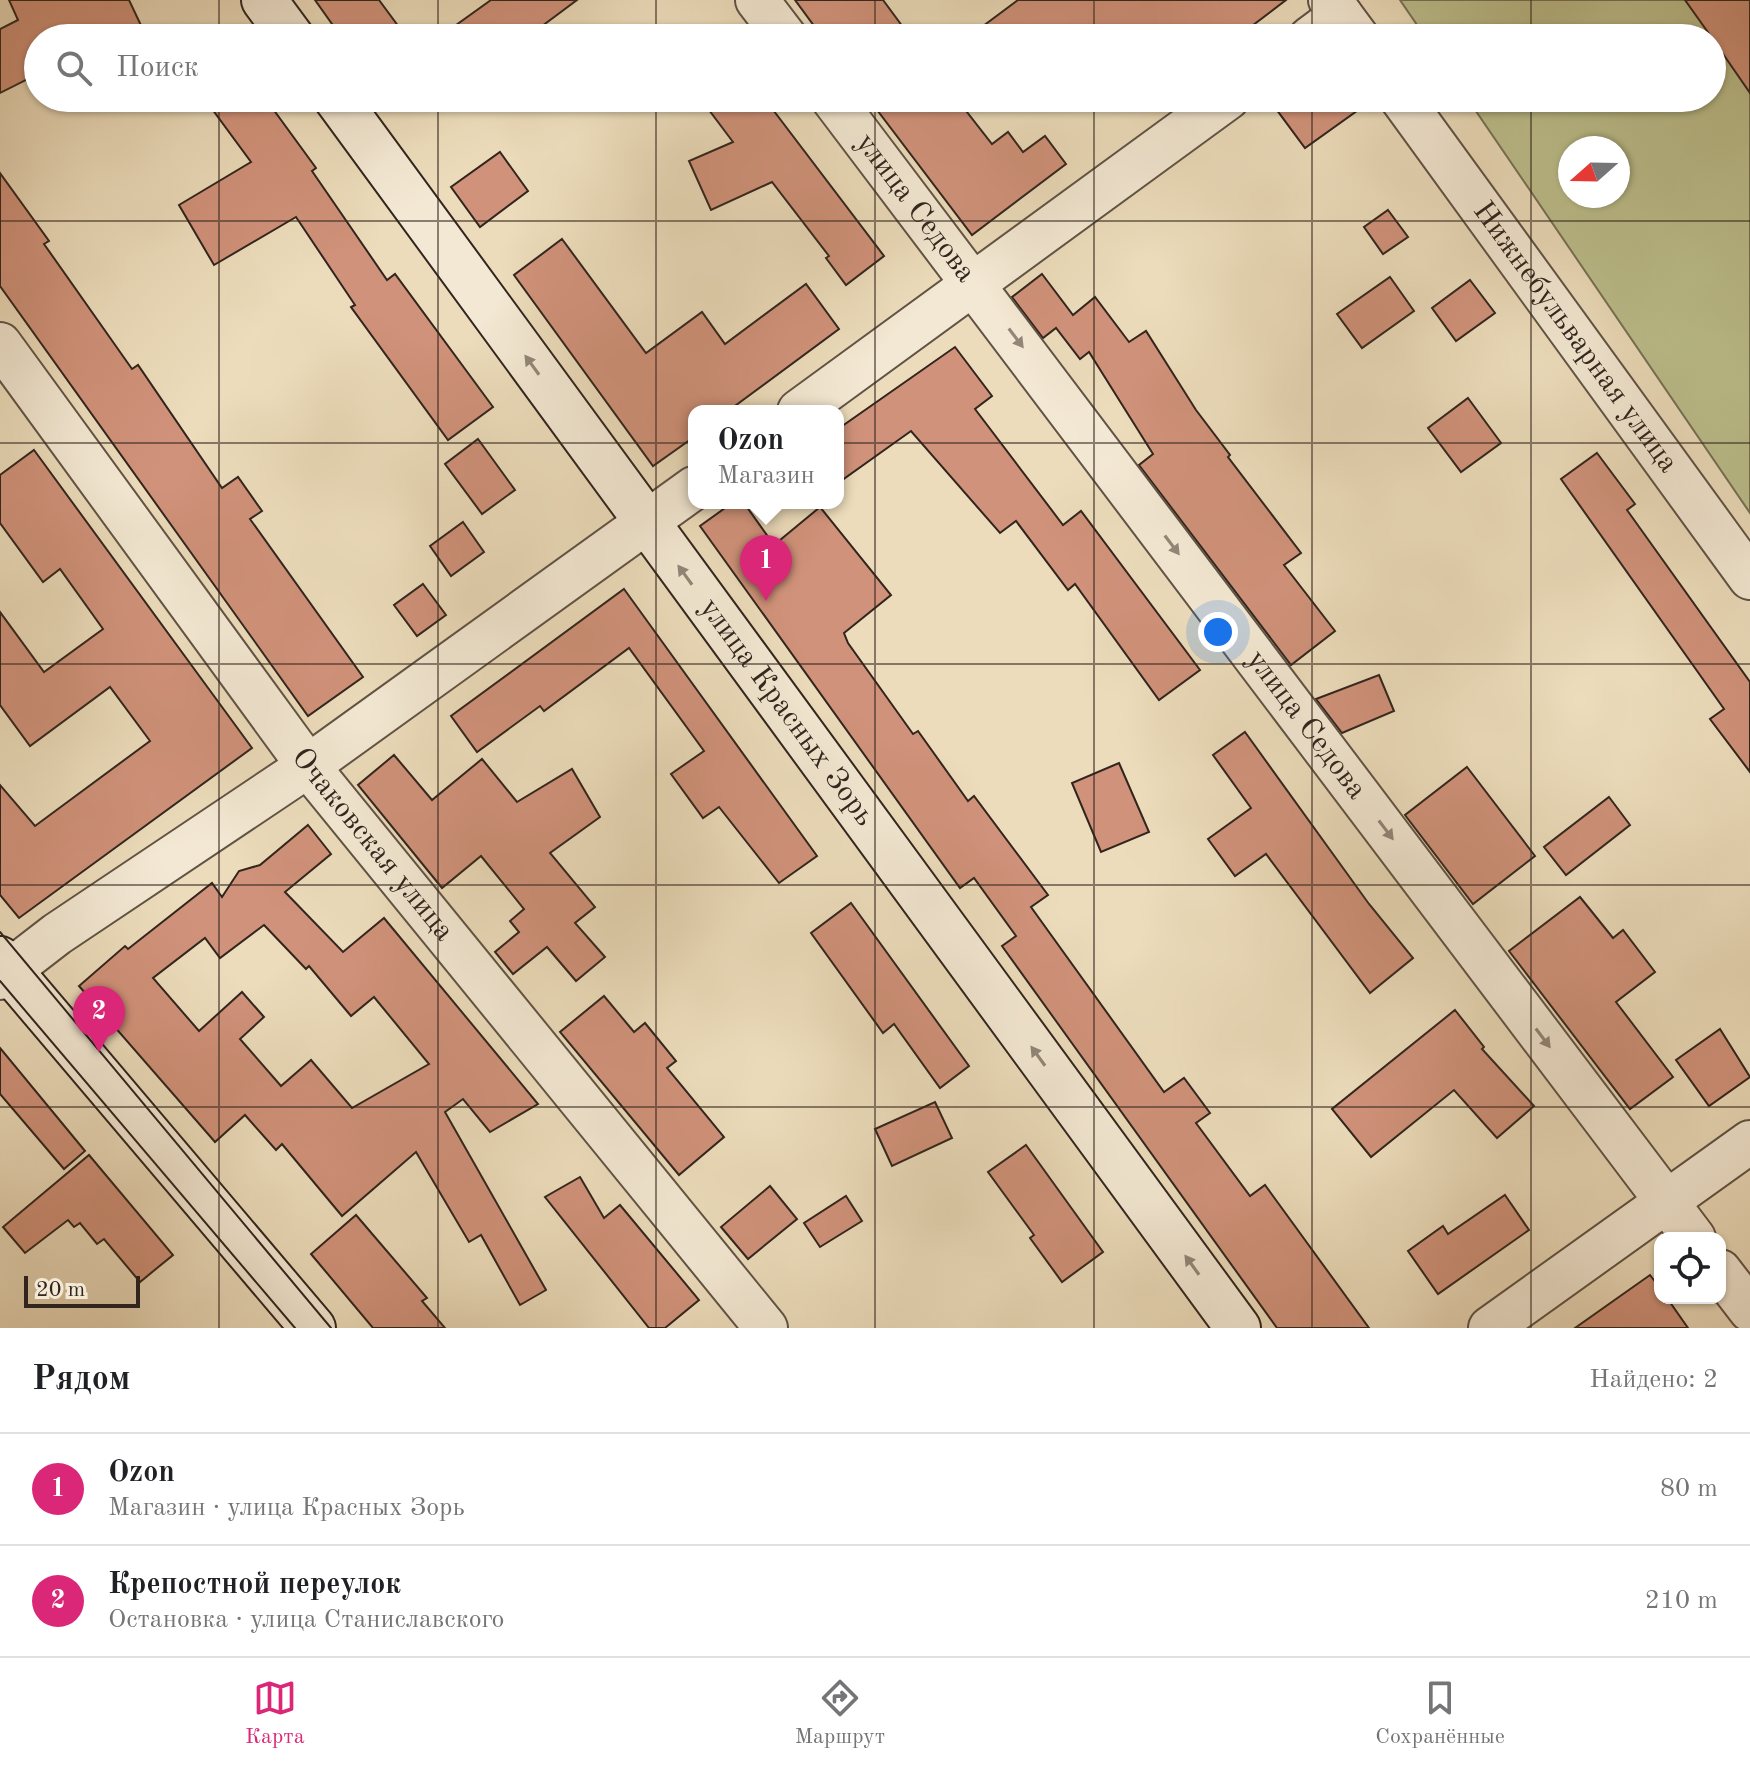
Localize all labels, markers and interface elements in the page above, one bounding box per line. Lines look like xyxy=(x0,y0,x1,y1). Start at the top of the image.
search box xyxy=(24,24,1726,112)
icon: search xyxy=(52,46,96,90)
text: Поиск xyxy=(116,53,199,83)
street label: улица Седова xyxy=(850,128,981,288)
north arrow xyxy=(1558,136,1630,208)
street label: Нижнебульварная улица xyxy=(1467,196,1683,478)
one-way arrow xyxy=(1007,328,1023,348)
one-way arrow xyxy=(524,355,540,376)
popup xyxy=(688,405,844,509)
text: Ozon xyxy=(717,426,784,456)
text: Магазин xyxy=(717,463,815,489)
pin: 1 xyxy=(740,535,792,601)
one-way arrow xyxy=(1164,535,1180,556)
one-way arrow xyxy=(677,564,693,586)
street label: улица Красных Зорь xyxy=(694,593,880,832)
your location xyxy=(1198,612,1238,652)
street label: улица Седова xyxy=(1240,645,1372,805)
street label: Очаковская улица xyxy=(285,743,459,947)
one-way arrow xyxy=(1378,820,1394,840)
pin: 2 xyxy=(73,986,125,1052)
one-way arrow xyxy=(1534,1028,1550,1048)
one-way arrow xyxy=(1030,1045,1046,1066)
map controls xyxy=(1654,1232,1726,1304)
button: locate xyxy=(1654,1232,1726,1304)
one-way arrow xyxy=(1184,1255,1200,1275)
scale bar xyxy=(24,1272,140,1308)
text: 20 m xyxy=(36,1279,85,1301)
text: Рядом xyxy=(32,1363,131,1397)
text: Найдено: 2 xyxy=(1589,1367,1718,1393)
text: Ozon xyxy=(108,1458,175,1488)
text: 1 xyxy=(50,1476,66,1502)
text: 80 m xyxy=(1660,1476,1718,1502)
text: Магазин · улица Красных Зорь xyxy=(108,1495,465,1521)
text: Крепостной переулок xyxy=(108,1570,401,1600)
text: 2 xyxy=(50,1588,66,1614)
text: 210 m xyxy=(1645,1588,1718,1614)
text: Остановка · улица Станиславского xyxy=(108,1607,505,1633)
tab: Карта xyxy=(245,1676,305,1751)
tab: Маршрут xyxy=(795,1676,885,1751)
tab: Сохранённые xyxy=(1375,1676,1505,1751)

